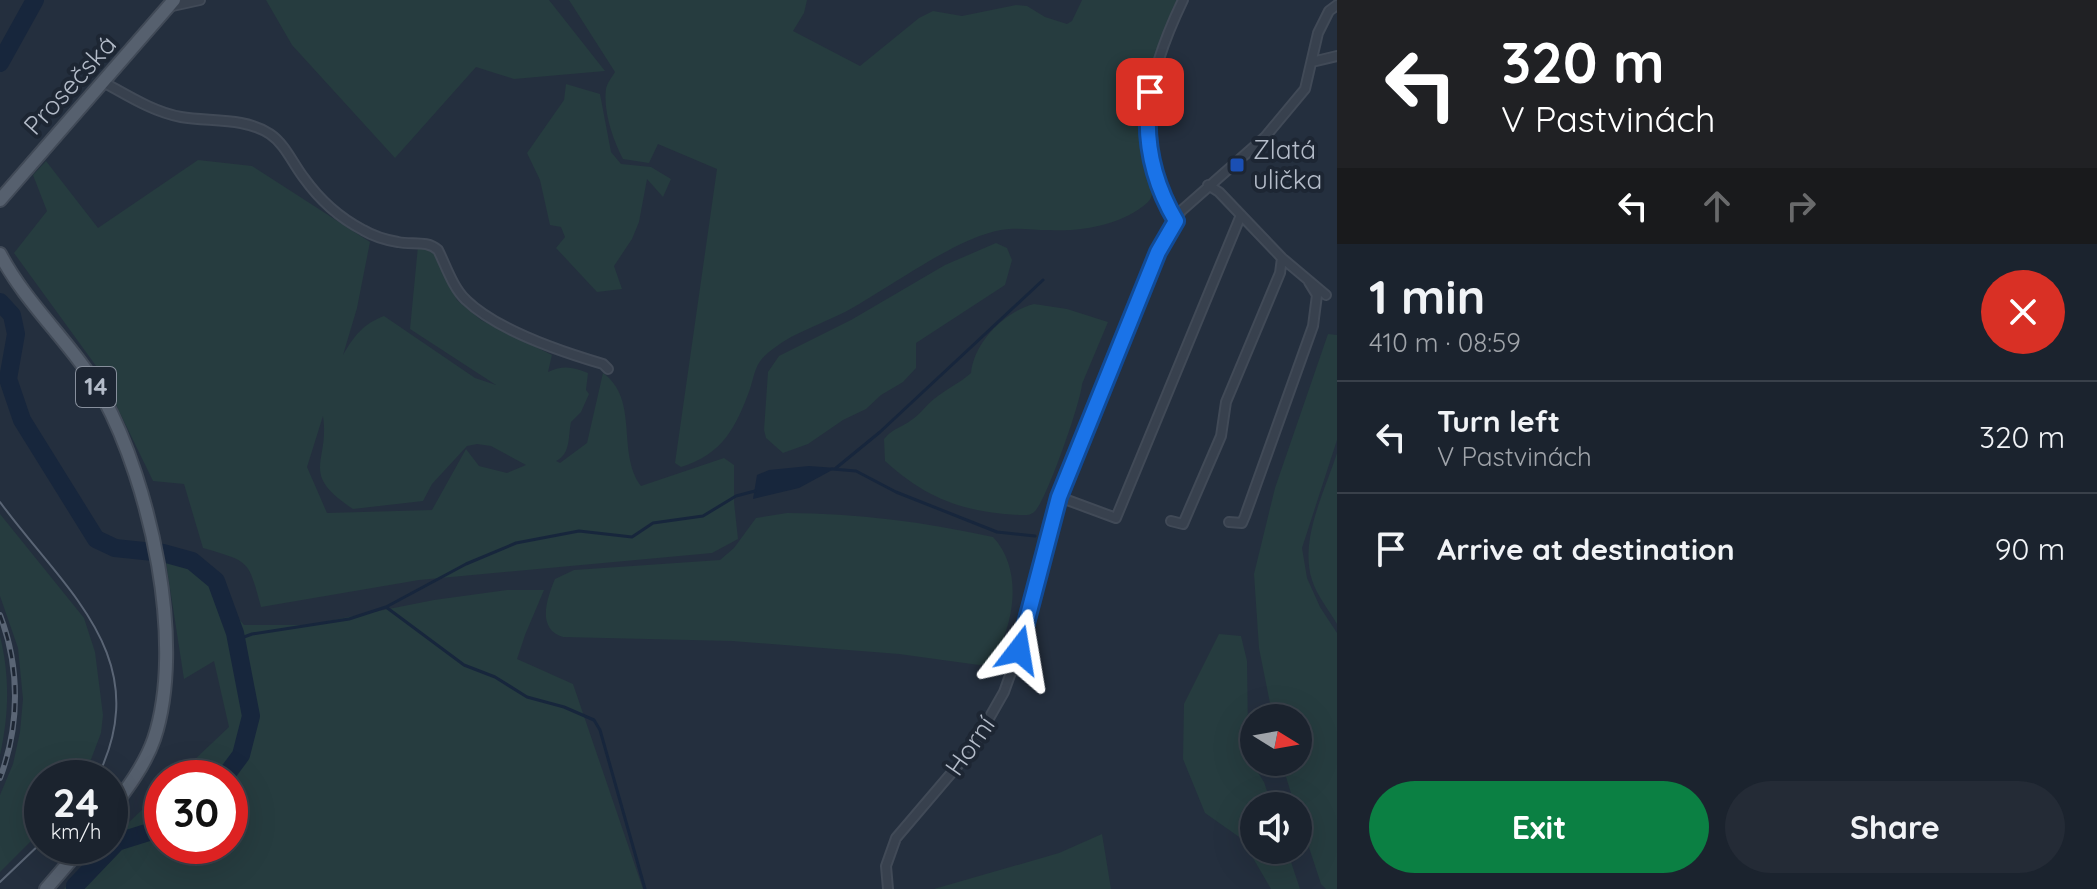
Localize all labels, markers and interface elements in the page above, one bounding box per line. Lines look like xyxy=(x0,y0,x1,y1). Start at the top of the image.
text: 320 m xyxy=(1501,27,1665,97)
street label: Prosečská xyxy=(16,28,123,141)
icon: left xyxy=(1369,32,1473,136)
pin xyxy=(1116,58,1184,126)
icon: arrive xyxy=(1128,70,1172,114)
text: V Pastvinách xyxy=(1501,96,1715,141)
place label: Zlatá ulička xyxy=(1253,133,1322,196)
marker: Zlatá ulička xyxy=(1228,156,1246,174)
icon: left xyxy=(1611,184,1655,228)
icon: ahead xyxy=(1695,184,1739,228)
icon: right xyxy=(1779,184,1823,228)
text: 1 min xyxy=(1369,266,1485,326)
button: close xyxy=(1981,270,2065,354)
text: 410 m · 08:59 xyxy=(1369,326,1521,359)
road number: 14 xyxy=(76,367,116,407)
text: Turn left xyxy=(1437,402,1560,440)
icon: left xyxy=(1369,415,1413,459)
text: 320 m xyxy=(1979,418,2065,456)
text: V Pastvinách xyxy=(1437,440,1592,473)
icon: arrive xyxy=(1369,527,1413,571)
text: Arrive at destination xyxy=(1437,530,1735,568)
text: 90 m xyxy=(1995,530,2065,568)
position arrow xyxy=(977,608,1061,692)
north arrow xyxy=(1240,704,1312,776)
map controls xyxy=(1240,704,1312,864)
street label: Horní xyxy=(937,709,1002,782)
speed limit sign: 30 xyxy=(144,760,248,864)
text: 24 xyxy=(53,777,99,827)
button: Exit xyxy=(1369,781,1709,873)
button: Share xyxy=(1725,781,2065,873)
button: sound xyxy=(1240,792,1312,864)
text: km/h xyxy=(51,819,101,844)

